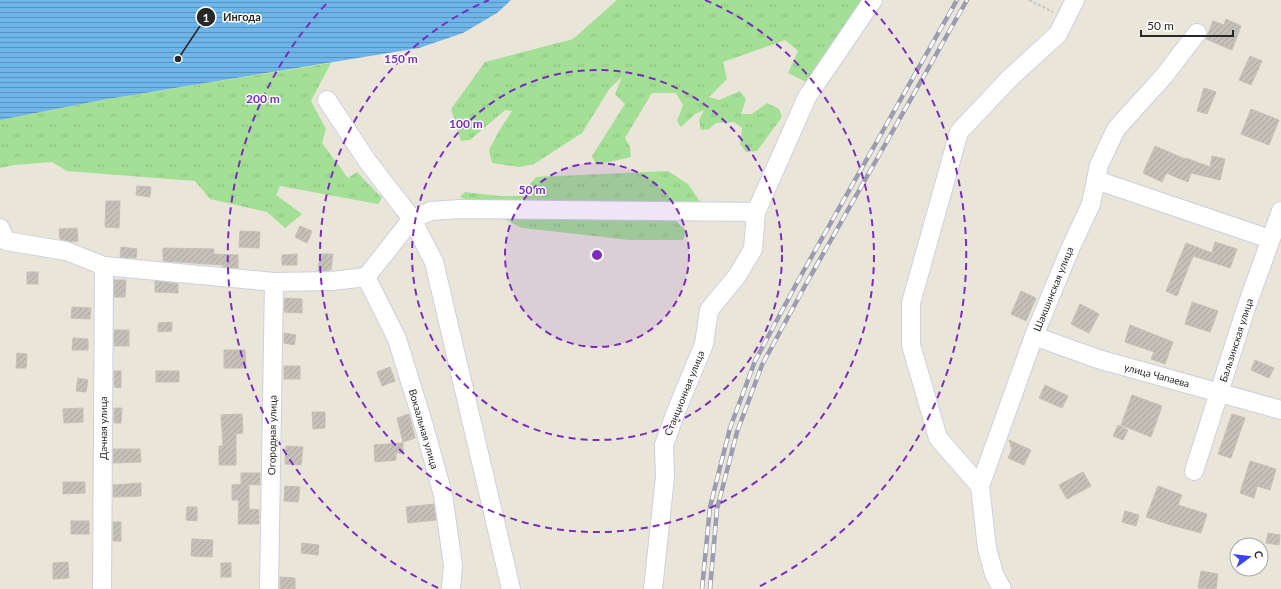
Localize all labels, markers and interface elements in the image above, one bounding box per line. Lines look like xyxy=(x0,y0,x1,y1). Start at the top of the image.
callout: Ингода xyxy=(196,6,269,29)
text: 1 xyxy=(203,10,210,25)
text: Ингода xyxy=(223,10,261,23)
scale bar xyxy=(1141,12,1233,38)
text: 50 m xyxy=(1147,18,1174,33)
text: 150 m xyxy=(384,51,418,66)
text: 200 m xyxy=(246,91,280,106)
text: 100 m xyxy=(449,116,483,131)
text: 50 m xyxy=(519,182,545,197)
street label: Шакшинская улица xyxy=(1031,245,1075,333)
centre of rings xyxy=(590,248,604,262)
street label: Бальзинская улица xyxy=(1217,297,1255,383)
street label: Станционная улица xyxy=(661,349,707,437)
street label: улица Чапаева xyxy=(1123,361,1191,389)
street label: Вокзальная улица xyxy=(407,388,441,470)
street label: Огородная улица xyxy=(265,395,279,475)
street label: Дачная улица xyxy=(97,396,109,460)
north arrow xyxy=(1229,537,1269,577)
text: С xyxy=(1252,549,1267,560)

